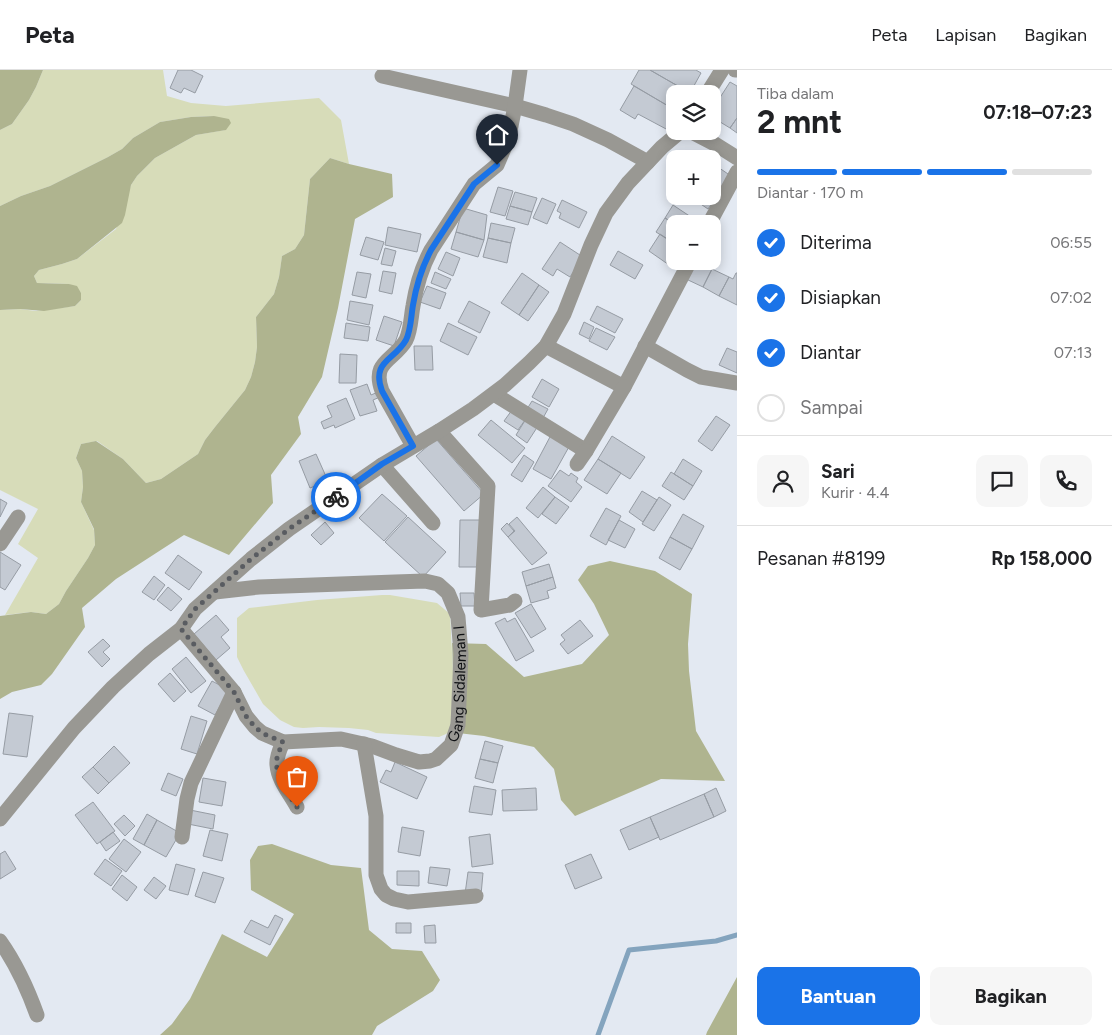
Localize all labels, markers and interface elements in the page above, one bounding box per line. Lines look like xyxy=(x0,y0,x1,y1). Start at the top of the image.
text: Peta xyxy=(25,20,75,49)
text: Peta xyxy=(871,24,907,46)
text: Lapisan xyxy=(935,24,996,46)
text: Bagikan xyxy=(1024,24,1087,46)
text: Tiba dalam xyxy=(757,84,834,103)
map controls xyxy=(666,85,721,270)
button: layers xyxy=(666,85,721,140)
text: 07:18–07:23 xyxy=(983,101,1092,124)
text: 2 mnt xyxy=(757,103,842,141)
pin xyxy=(476,114,518,165)
icon: home xyxy=(483,121,511,149)
button: + xyxy=(666,150,721,205)
text: Diantar · 170 m xyxy=(757,183,863,202)
button: − xyxy=(666,215,721,270)
icon: check xyxy=(757,229,785,257)
text: Diterima xyxy=(800,231,872,254)
text: 06:55 xyxy=(1050,233,1092,252)
icon: check xyxy=(757,284,785,312)
text: Disiapkan xyxy=(800,286,881,309)
text: 07:02 xyxy=(1050,288,1092,307)
icon: check xyxy=(757,339,785,367)
text: Diantar xyxy=(800,341,861,364)
text: 07:13 xyxy=(1054,343,1092,362)
text: Sampai xyxy=(800,396,863,419)
button: person xyxy=(757,455,809,507)
button: chat xyxy=(976,455,1028,507)
button: phone xyxy=(1040,455,1092,507)
text: Sari xyxy=(821,460,855,483)
courier xyxy=(311,472,361,522)
icon: bike xyxy=(322,483,350,511)
text: Kurir · 4.4 xyxy=(821,483,889,502)
text: Pesanan #8199 xyxy=(757,547,885,570)
text: Rp 158,000 xyxy=(991,547,1092,570)
street label: Gang Sidaleman I xyxy=(444,625,470,745)
pin xyxy=(276,756,318,807)
icon: bag xyxy=(283,763,311,791)
button: Bantuan xyxy=(757,967,920,1025)
button: Bagikan xyxy=(930,967,1092,1025)

